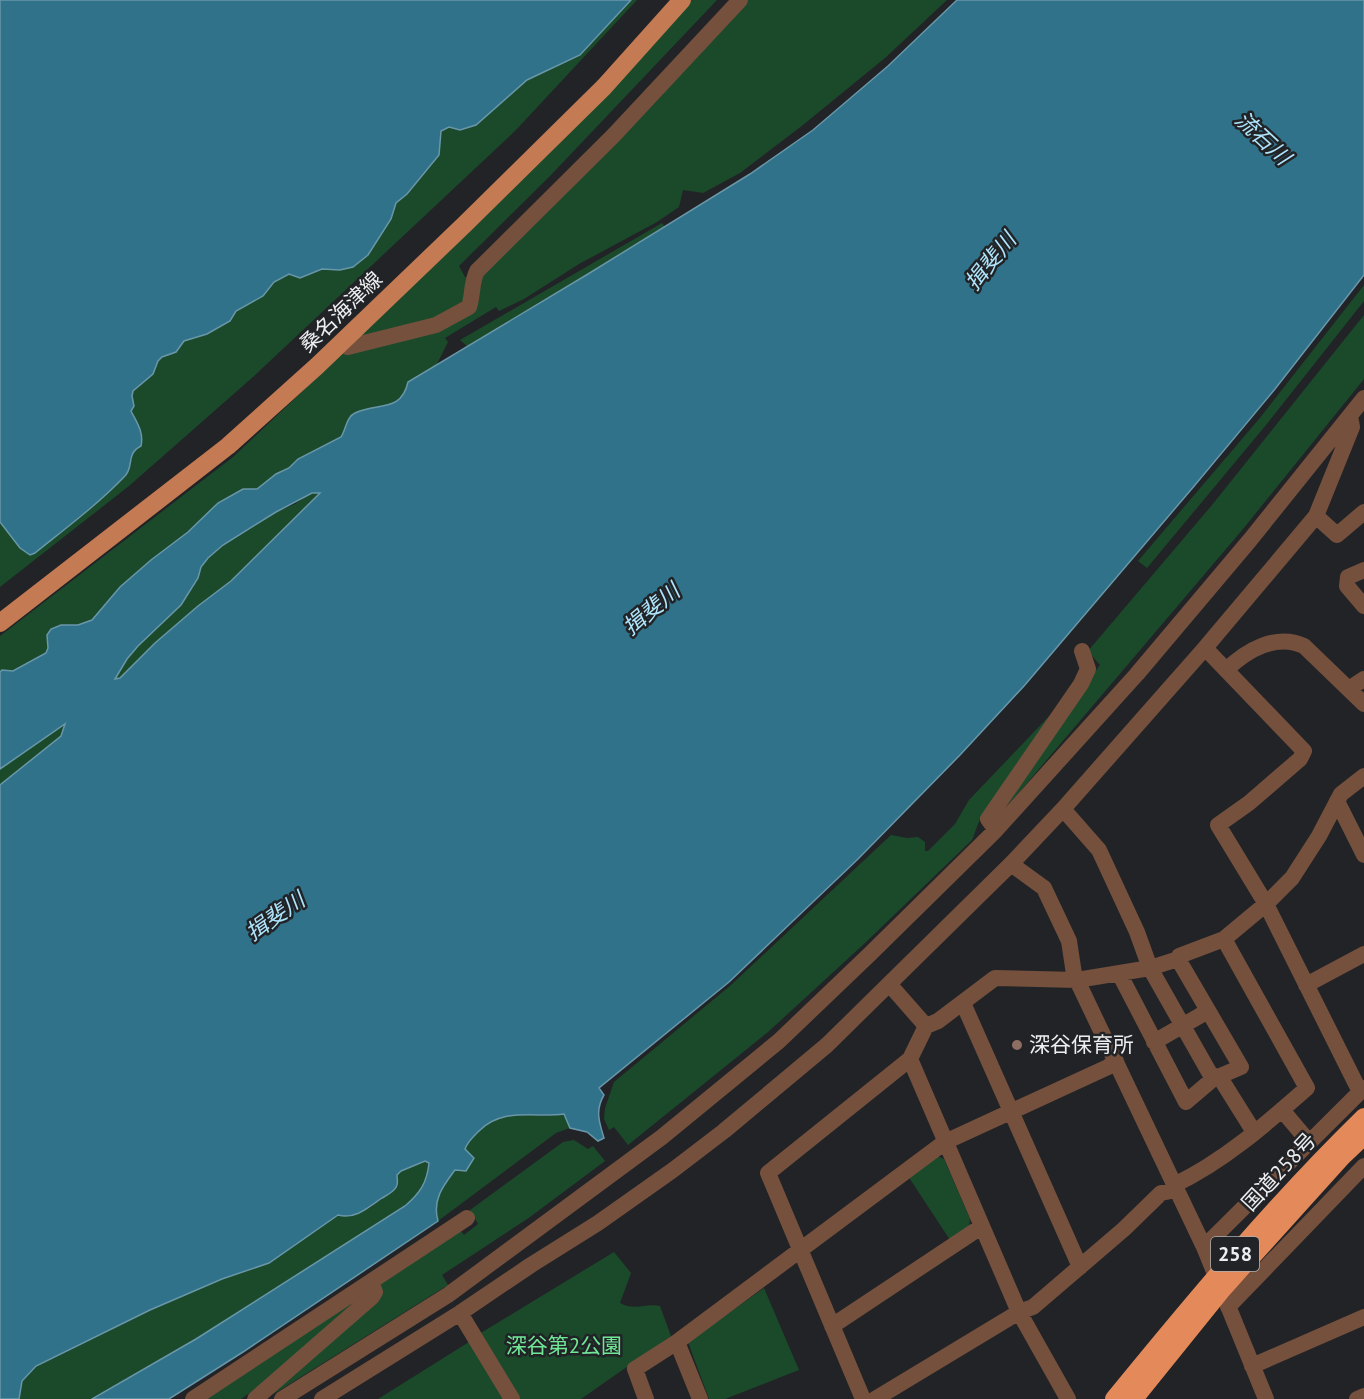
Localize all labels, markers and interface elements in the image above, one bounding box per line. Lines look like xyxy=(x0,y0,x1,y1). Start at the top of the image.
water label: 流石川 xyxy=(1229,105,1298,172)
water label: 揖斐川 xyxy=(958,225,1023,295)
street label: 桑名海津線 xyxy=(294,265,388,358)
water label: 揖斐川 xyxy=(617,576,687,641)
water label: 揖斐川 xyxy=(240,884,312,946)
place label: 深谷保育所 xyxy=(1029,1031,1134,1058)
marker: 深谷保育所 xyxy=(1010,1038,1024,1052)
street label: 国道258号 xyxy=(1236,1127,1322,1216)
road number: 258 xyxy=(1211,1237,1259,1271)
park label: 深谷第2公園 xyxy=(506,1332,622,1359)

